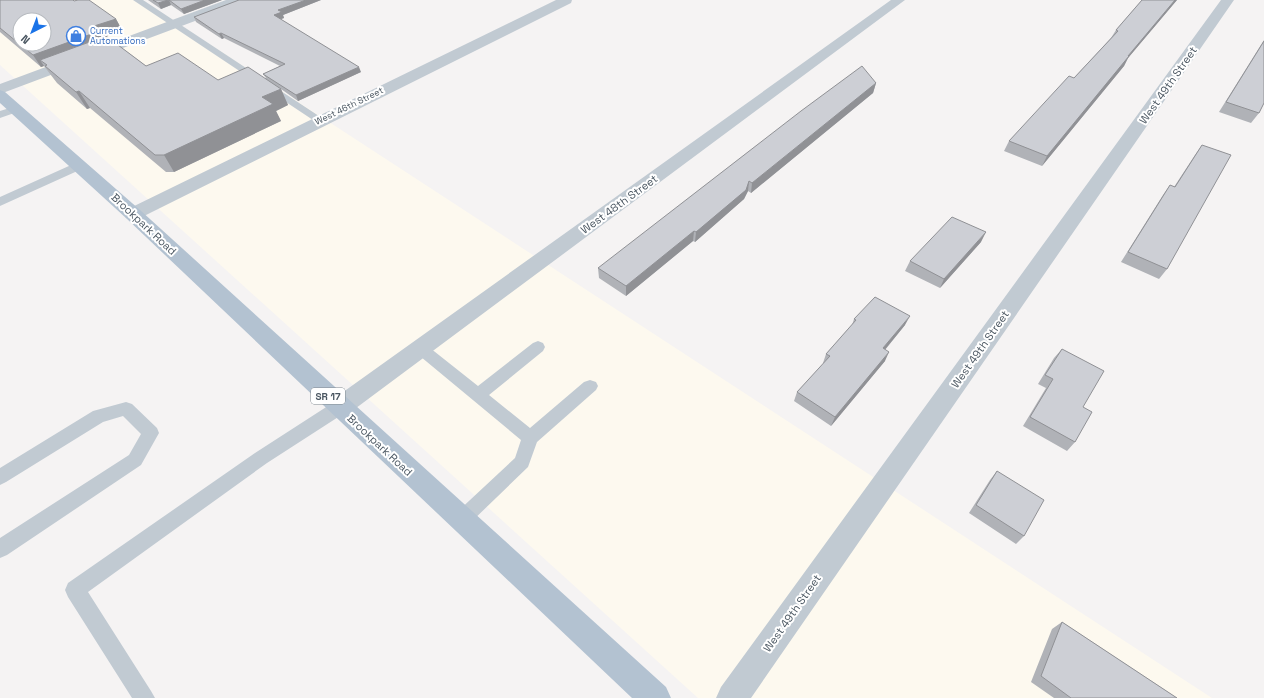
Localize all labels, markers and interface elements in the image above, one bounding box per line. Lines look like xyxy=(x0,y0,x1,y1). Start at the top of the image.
north arrow xyxy=(12,12,52,52)
shop icon: Current Automations xyxy=(65,25,87,47)
place label: Current Automations xyxy=(90,25,146,47)
text: N xyxy=(18,32,33,47)
street label: West 49th Street xyxy=(1136,44,1200,126)
street label: West 46th Street xyxy=(313,84,385,128)
street label: West 48th Street xyxy=(578,171,660,237)
street label: Brookpark Road xyxy=(108,190,180,258)
street label: West 49th Street xyxy=(948,308,1012,390)
road number: SR 17 xyxy=(311,388,345,404)
street label: Brookpark Road xyxy=(344,411,416,479)
street label: West 49th Street xyxy=(760,572,824,654)

